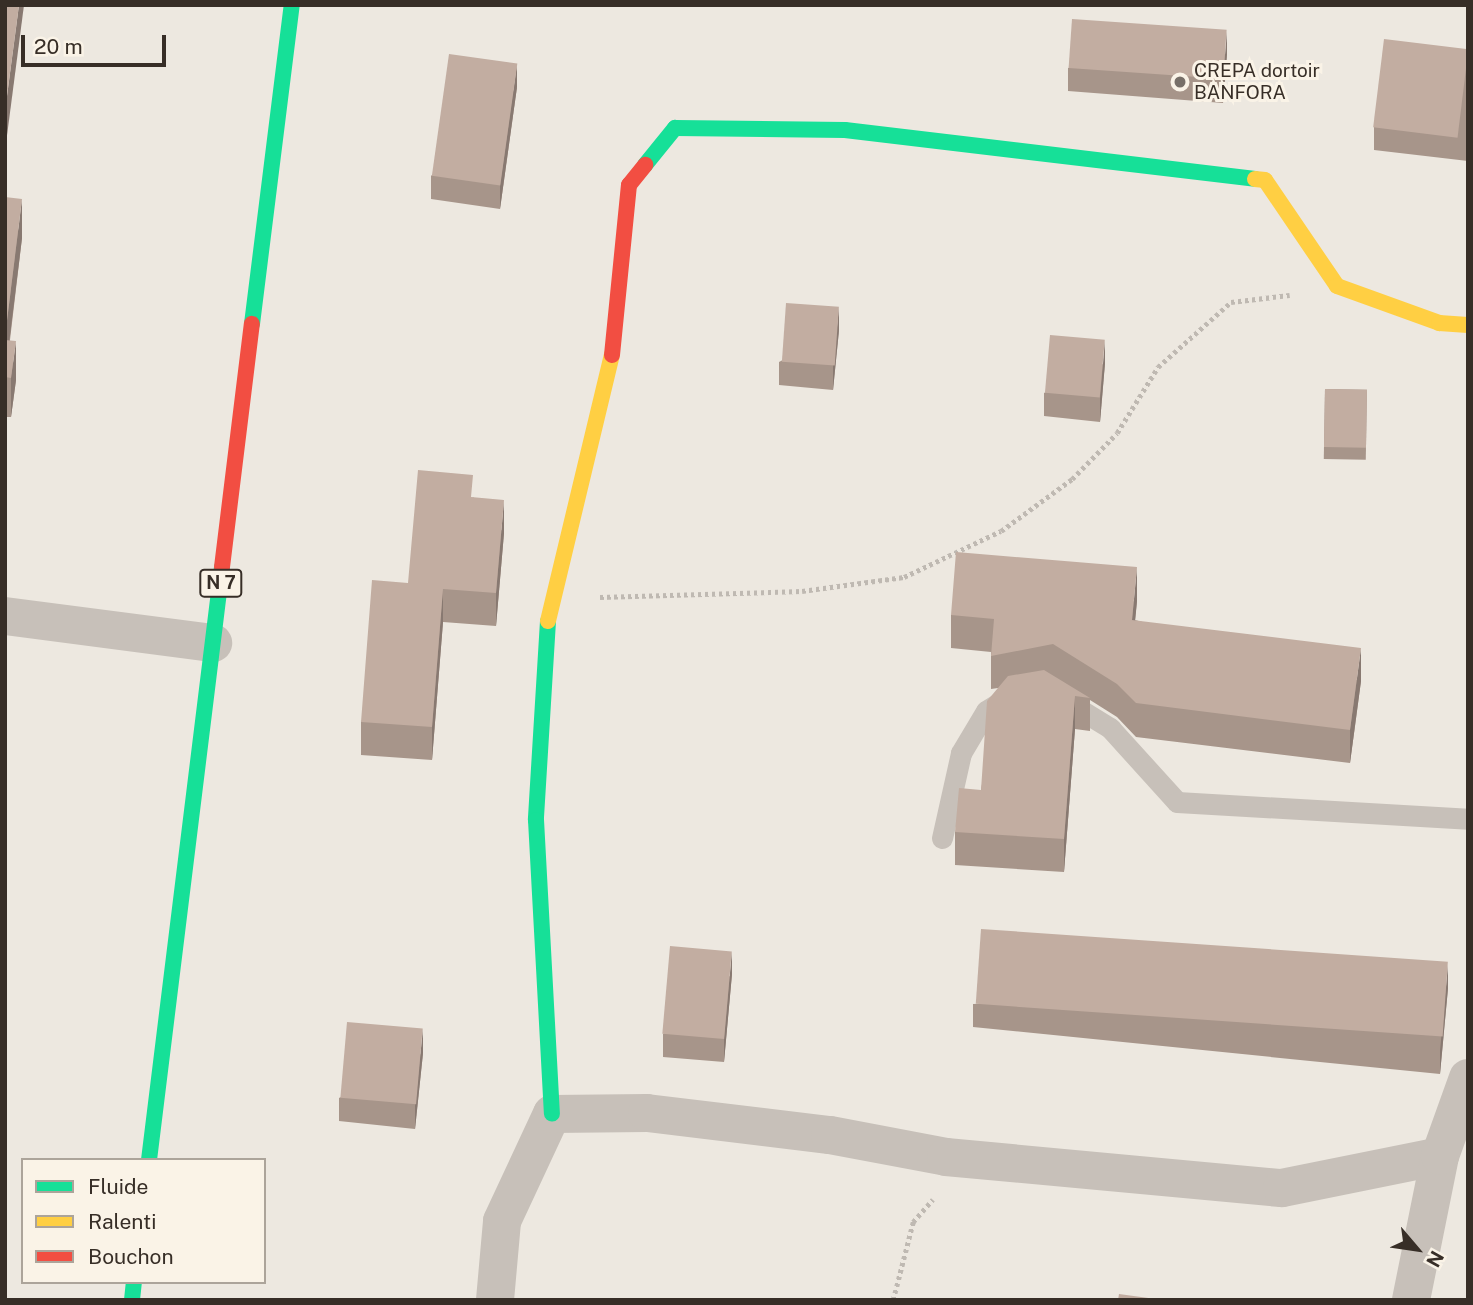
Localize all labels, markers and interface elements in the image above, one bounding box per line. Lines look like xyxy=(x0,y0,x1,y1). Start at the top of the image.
scale bar xyxy=(24,21,170,65)
text: 20 m xyxy=(34,34,83,59)
place label: CREPA dortoir BANFORA xyxy=(1194,60,1320,104)
marker: CREPA dortoir BANFORA xyxy=(1172,74,1188,90)
road number: N 7 xyxy=(198,568,244,598)
legend xyxy=(21,1158,266,1284)
text: Fluide xyxy=(88,1174,148,1199)
text: Ralenti xyxy=(88,1209,156,1234)
north arrow xyxy=(1382,1214,1452,1284)
text: Bouchon xyxy=(88,1244,174,1269)
text: N xyxy=(1422,1247,1449,1271)

